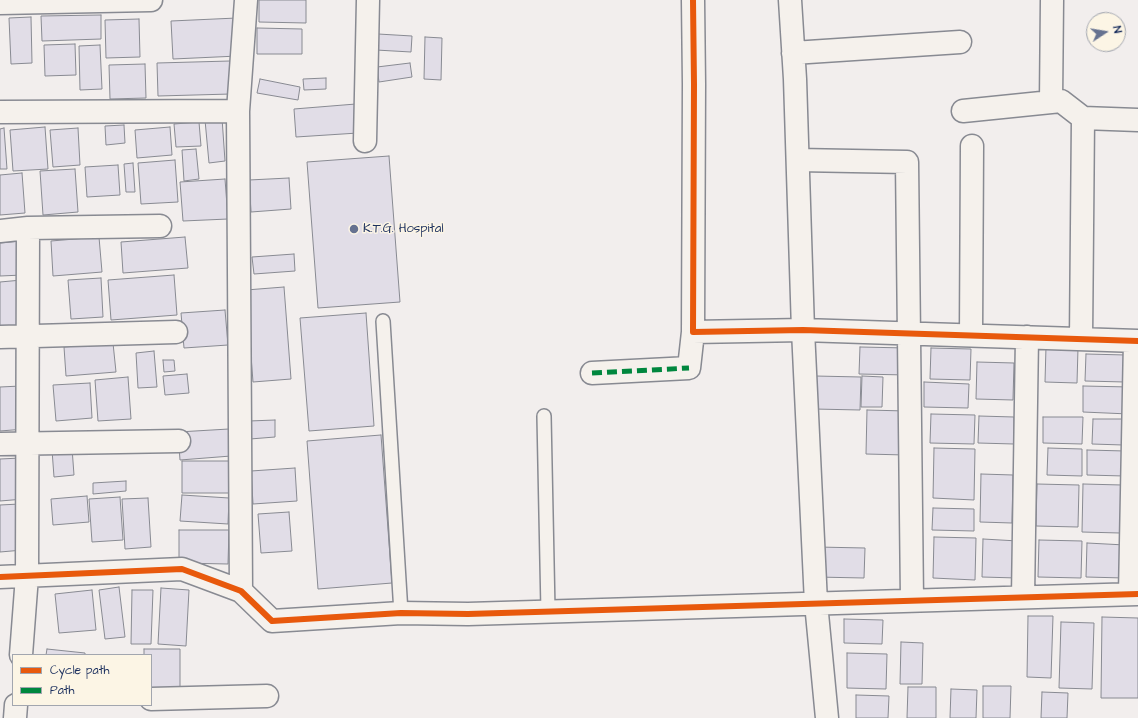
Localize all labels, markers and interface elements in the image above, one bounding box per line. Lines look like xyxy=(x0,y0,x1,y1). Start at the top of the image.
north arrow xyxy=(1086,12,1126,52)
text: N xyxy=(1109,25,1125,35)
place label: K.T.G. Hospital xyxy=(363,221,443,237)
marker: K.T.G. Hospital xyxy=(348,223,360,235)
legend xyxy=(12,654,152,706)
text: Cycle path xyxy=(50,662,109,679)
text: Path xyxy=(50,682,75,699)

